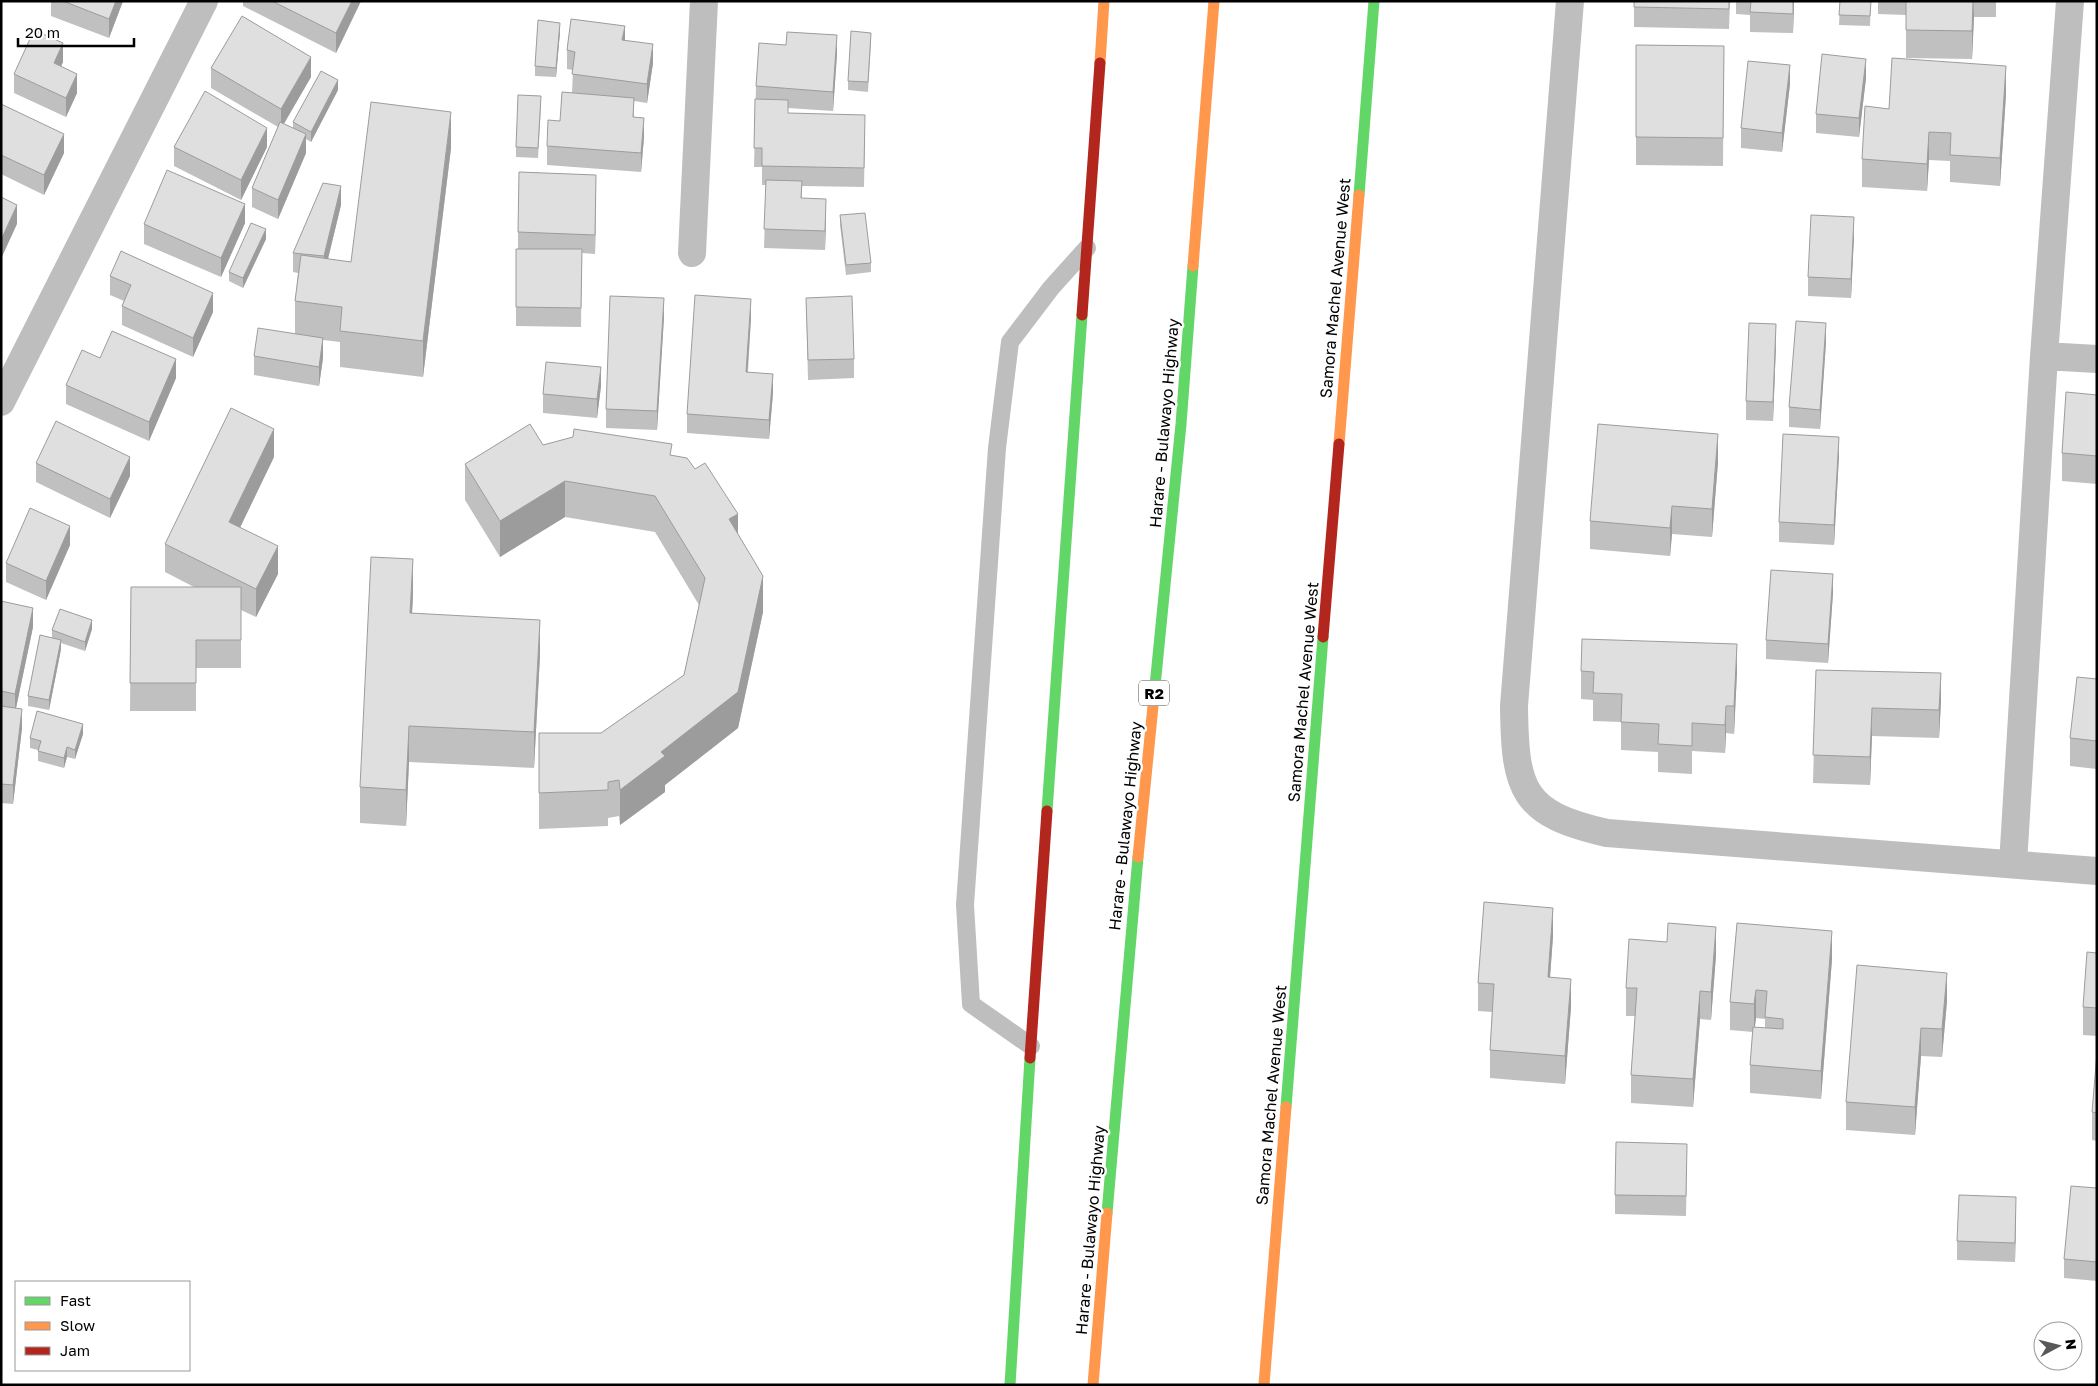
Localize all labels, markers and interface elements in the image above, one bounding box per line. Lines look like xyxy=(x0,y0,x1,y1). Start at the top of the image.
scale bar xyxy=(18,15,134,47)
text: 20 m xyxy=(25,23,60,41)
street label: Samora Machel Avenue West xyxy=(1315,177,1355,399)
street label: Harare - Bulawayo Highway xyxy=(1145,317,1183,529)
street label: Samora Machel Avenue West xyxy=(1283,581,1323,803)
road number: R2 xyxy=(1139,680,1169,706)
street label: Harare - Bulawayo Highway xyxy=(1104,720,1146,932)
street label: Samora Machel Avenue West xyxy=(1251,984,1291,1206)
street label: Harare - Bulawayo Highway xyxy=(1071,1124,1109,1336)
legend xyxy=(15,1281,190,1371)
text: Fast xyxy=(60,1291,91,1309)
text: Slow xyxy=(60,1316,95,1334)
north arrow xyxy=(2033,1321,2083,1371)
text: N xyxy=(2062,1338,2080,1351)
text: Jam xyxy=(60,1341,90,1359)

